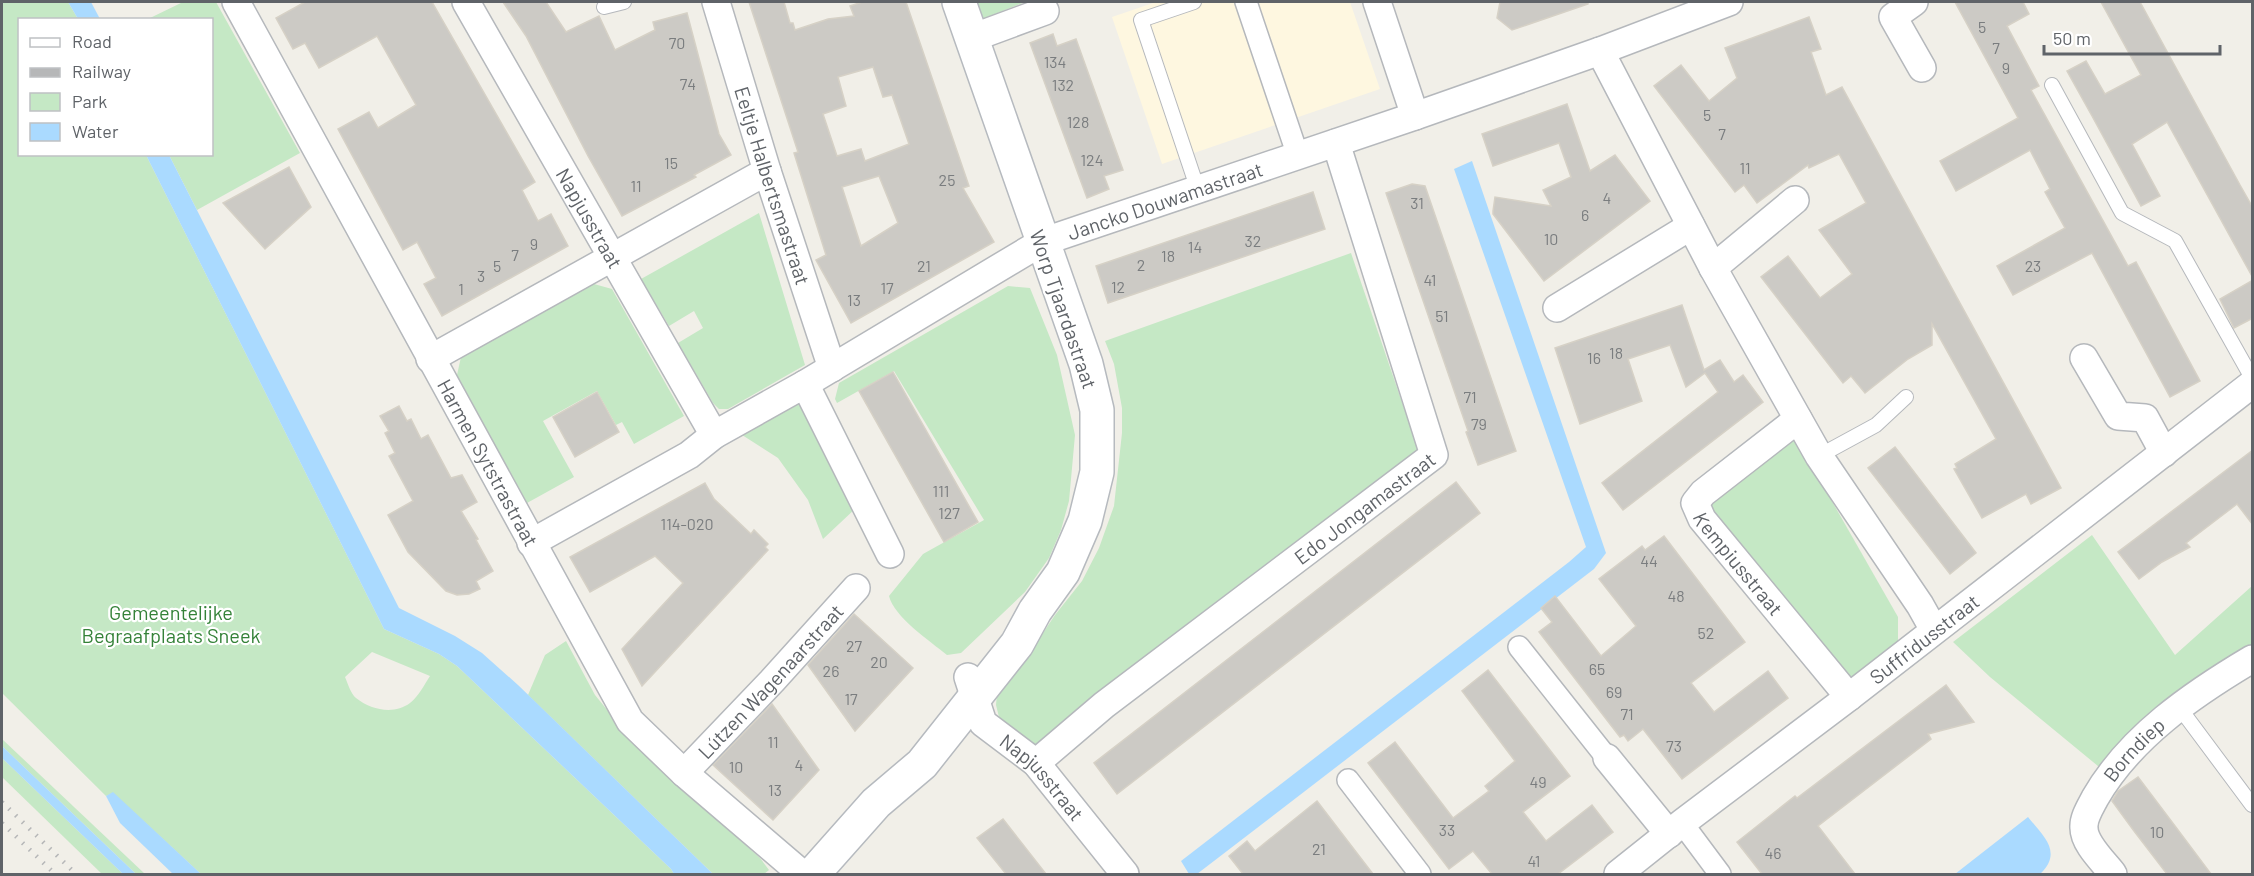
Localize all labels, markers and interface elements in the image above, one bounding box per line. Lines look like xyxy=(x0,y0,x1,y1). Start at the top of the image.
house number: 5 xyxy=(1978,17,1986,36)
legend xyxy=(18,18,213,156)
scale bar xyxy=(2044,18,2220,56)
text: 50 m xyxy=(2053,27,2091,49)
text: Road xyxy=(72,30,112,52)
house number: 70 xyxy=(669,33,685,52)
house number: 7 xyxy=(1992,38,2000,57)
house number: 134 xyxy=(1044,52,1066,71)
house number: 9 xyxy=(2002,58,2010,77)
text: Railway xyxy=(72,60,131,82)
house number: 74 xyxy=(680,74,696,93)
house number: 132 xyxy=(1052,75,1074,94)
street label: Eeltje Halbertsmastraat xyxy=(730,83,816,288)
text: Park xyxy=(72,90,107,112)
house number: 5 xyxy=(1703,105,1711,124)
house number: 128 xyxy=(1067,112,1089,131)
text: Water xyxy=(72,120,119,142)
house number: 7 xyxy=(1718,124,1726,143)
house number: 124 xyxy=(1081,150,1104,169)
house number: 15 xyxy=(664,153,678,172)
street label: Jancko Douwamastraat xyxy=(1064,156,1266,245)
house number: 11 xyxy=(1739,158,1751,177)
street label: Napjusstraat xyxy=(552,164,628,272)
house number: 25 xyxy=(939,170,955,189)
house number: 11 xyxy=(630,176,642,195)
house number: 4 xyxy=(1603,188,1611,207)
house number: 31 xyxy=(1410,193,1424,212)
house number: 6 xyxy=(1581,205,1589,224)
street label: Worp Tjaardastraat xyxy=(1026,226,1102,392)
house number: 10 xyxy=(1544,229,1558,248)
house number: 32 xyxy=(1245,231,1261,250)
house number: 9 xyxy=(530,234,538,253)
house number: 14 xyxy=(1188,237,1202,256)
house number: 7 xyxy=(511,245,519,264)
house number: 18 xyxy=(1161,246,1175,265)
house number: 2 xyxy=(1137,255,1145,274)
house number: 5 xyxy=(493,256,501,275)
house number: 21 xyxy=(917,256,931,275)
house number: 23 xyxy=(2025,256,2041,275)
house number: 3 xyxy=(477,266,485,285)
house number: 41 xyxy=(1424,270,1436,289)
house number: 12 xyxy=(1111,277,1125,296)
house number: 17 xyxy=(880,278,894,297)
house number: 1 xyxy=(458,279,464,298)
house number: 13 xyxy=(847,290,861,309)
house number: 51 xyxy=(1435,306,1449,325)
house number: 18 xyxy=(1609,343,1623,362)
house number: 16 xyxy=(1587,348,1601,367)
street label: Harmen Sytstrastraat xyxy=(433,375,544,550)
house number: 71 xyxy=(1463,387,1477,406)
house number: 79 xyxy=(1471,414,1487,433)
street label: Edo Jongamastraat xyxy=(1289,447,1440,569)
house number: 111 xyxy=(933,481,949,500)
house number: 127 xyxy=(938,503,960,522)
street label: Kempiusstraat xyxy=(1688,508,1788,620)
house number: 114-020 xyxy=(660,514,714,533)
house number: 44 xyxy=(1640,551,1658,570)
house number: 48 xyxy=(1667,586,1685,605)
street label: Suffridusstraat xyxy=(1865,589,1983,689)
street label: Lútzen Wagenaarstraat xyxy=(693,599,848,763)
park label: Gemeentelijke Begraafplaats Sneek xyxy=(81,600,261,647)
house number: 52 xyxy=(1698,623,1714,642)
house number: 27 xyxy=(846,636,862,655)
house number: 20 xyxy=(870,652,888,671)
house number: 65 xyxy=(1589,659,1605,678)
house number: 26 xyxy=(823,661,839,680)
house number: 69 xyxy=(1606,682,1622,701)
house number: 17 xyxy=(844,689,858,708)
house number: 71 xyxy=(1620,704,1634,723)
street label: Borndiep xyxy=(2098,712,2169,786)
street label: Napjusstraat xyxy=(996,728,1089,825)
house number: 11 xyxy=(767,732,779,751)
house number: 73 xyxy=(1666,736,1682,755)
house number: 4 xyxy=(795,755,803,774)
house number: 10 xyxy=(729,757,743,776)
house number: 49 xyxy=(1529,772,1547,791)
house number: 13 xyxy=(768,780,782,799)
house number: 33 xyxy=(1439,820,1455,839)
house number: 10 xyxy=(2150,822,2164,841)
house number: 21 xyxy=(1312,839,1326,858)
house number: 46 xyxy=(1764,843,1782,862)
house number: 41 xyxy=(1528,851,1540,870)

